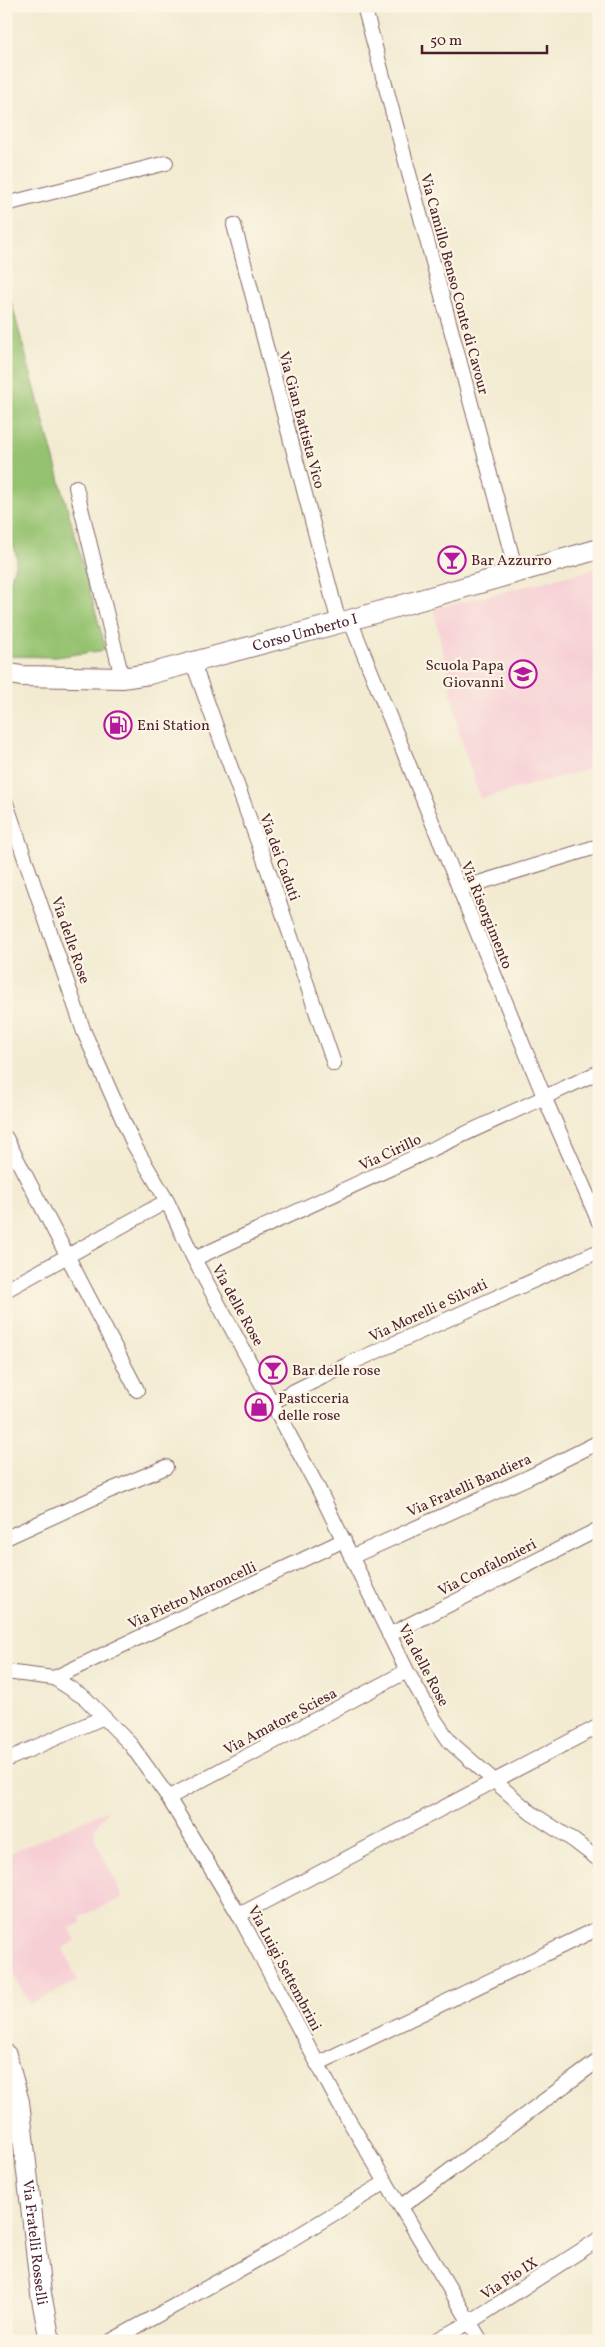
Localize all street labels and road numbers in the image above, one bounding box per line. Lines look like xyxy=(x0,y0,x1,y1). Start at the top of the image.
street label: Via Camillo Benso Conte di Cavour xyxy=(414,172,493,397)
street label: Via Gian Battista Vico xyxy=(272,349,329,491)
street label: Corso Umberto I xyxy=(250,609,360,658)
street label: Via dei Caduti xyxy=(253,811,304,904)
street label: Via Risorgimento xyxy=(454,858,517,973)
street label: Via delle Rose xyxy=(45,894,94,987)
street label: Via Cirillo xyxy=(356,1130,425,1177)
street label: Via delle Rose xyxy=(206,1261,268,1350)
street label: Via Morelli e Silvati xyxy=(366,1275,491,1348)
street label: Via Fratelli Bandiera xyxy=(404,1449,535,1523)
street label: Via Confalonieri xyxy=(435,1535,540,1602)
street label: Via Pietro Maroncelli xyxy=(125,1557,260,1635)
street label: Via delle Rose xyxy=(392,1621,453,1711)
street label: Via Amatore Sciesa xyxy=(220,1684,341,1761)
street label: Via Luigi Settembrini xyxy=(242,1902,326,2035)
street label: Via Fratelli Rosselli xyxy=(16,2179,52,2307)
street label: Via Pio IX xyxy=(477,2253,542,2306)

